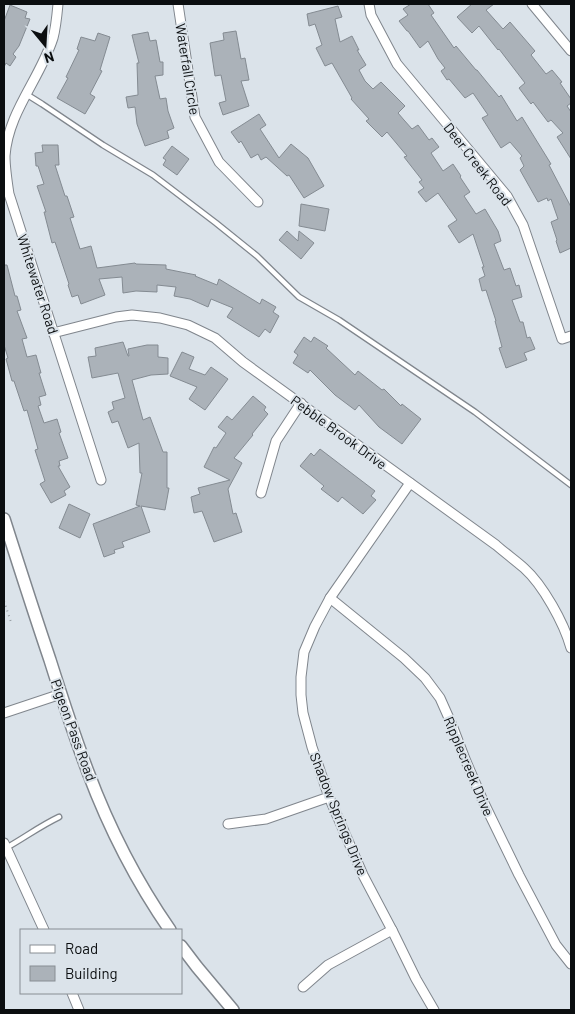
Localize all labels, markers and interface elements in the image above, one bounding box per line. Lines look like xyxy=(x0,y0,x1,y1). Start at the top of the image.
north arrow xyxy=(20,20,70,70)
street label: Waterfall Circle xyxy=(172,22,204,116)
text: N xyxy=(42,48,56,67)
street label: Deer Creek Road xyxy=(440,119,516,209)
street label: Whitewater Road xyxy=(14,232,62,336)
street label: Pebble Brook Drive xyxy=(288,392,390,472)
street label: Pigeon Pass Road xyxy=(48,677,100,783)
street label: Ripplecreek Drive xyxy=(440,714,498,818)
street label: Shadow Springs Drive xyxy=(307,750,371,878)
legend xyxy=(20,929,182,994)
text: Road xyxy=(65,939,98,957)
text: Building xyxy=(65,964,118,982)

